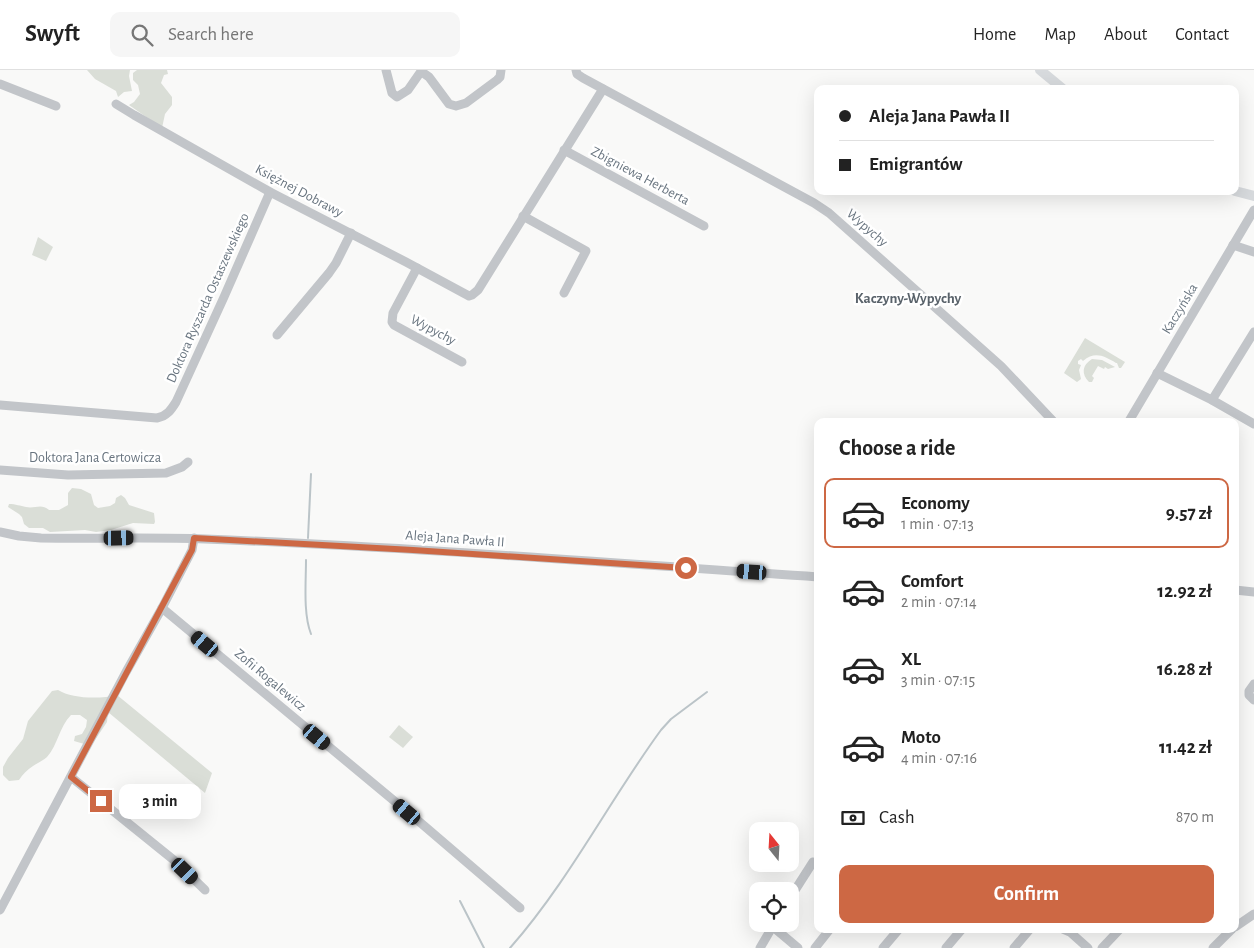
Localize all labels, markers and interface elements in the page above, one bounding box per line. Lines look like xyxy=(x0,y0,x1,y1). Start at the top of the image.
search box xyxy=(110,12,460,57)
icon: search xyxy=(128,21,156,49)
text: Swyft xyxy=(25,22,80,46)
text: Search here xyxy=(168,25,254,44)
text: Home xyxy=(973,26,1016,44)
text: Map xyxy=(1044,26,1076,44)
text: About xyxy=(1104,26,1147,44)
text: Contact xyxy=(1175,26,1229,44)
text: Aleja Jana Pawła II xyxy=(869,107,1010,126)
street label: Zbigniewa Herberta xyxy=(588,144,692,208)
text: Emigrantów xyxy=(869,155,962,174)
street label: Księżnej Dobrawy xyxy=(253,162,345,220)
street label: Wypychy xyxy=(844,207,890,249)
street label: Doktora Ryszarda Ostaszewskiego xyxy=(164,211,252,385)
street label: Kaczyńska xyxy=(1160,281,1201,337)
district label: Kaczyny-Wypychy xyxy=(855,291,961,306)
street label: Wypychy xyxy=(408,312,458,348)
text: Choose a ride xyxy=(839,437,955,459)
street label: Doktora Jana Certowicza xyxy=(29,451,162,465)
icon: car xyxy=(841,491,886,536)
text: Economy xyxy=(901,494,970,513)
text: 9.57 zł xyxy=(1166,504,1212,523)
text: 1 min · 07:13 xyxy=(901,516,974,532)
street label: Aleja Jana Pawła II xyxy=(405,529,505,549)
car xyxy=(103,530,134,546)
route start xyxy=(675,557,697,579)
car xyxy=(736,563,767,581)
icon: car xyxy=(841,569,886,614)
text: Comfort xyxy=(901,572,963,591)
text: 12.92 zł xyxy=(1157,582,1212,601)
text: 2 min · 07:14 xyxy=(901,594,977,610)
car xyxy=(188,629,221,659)
street label: Zofii Rogalewicz xyxy=(232,646,308,714)
icon: car xyxy=(841,647,886,692)
text: XL xyxy=(901,650,921,669)
text: 16.28 zł xyxy=(1157,660,1212,679)
text: 3 min · 07:15 xyxy=(901,672,975,688)
car xyxy=(300,722,333,752)
icon: car xyxy=(841,725,886,770)
text: Moto xyxy=(901,728,941,747)
text: 11.42 zł xyxy=(1159,738,1212,757)
text: 4 min · 07:16 xyxy=(901,750,977,766)
callout: 3 min xyxy=(118,784,201,818)
route end xyxy=(90,790,112,812)
text: 3 min xyxy=(143,793,177,809)
car xyxy=(390,797,423,827)
icon: cash xyxy=(839,804,867,832)
text: Cash xyxy=(879,808,915,827)
text: 870 m xyxy=(1176,809,1214,825)
north arrow xyxy=(749,822,799,872)
map controls xyxy=(749,822,799,932)
car xyxy=(168,855,201,887)
button: Confirm xyxy=(839,865,1214,923)
button: locate xyxy=(749,882,799,932)

